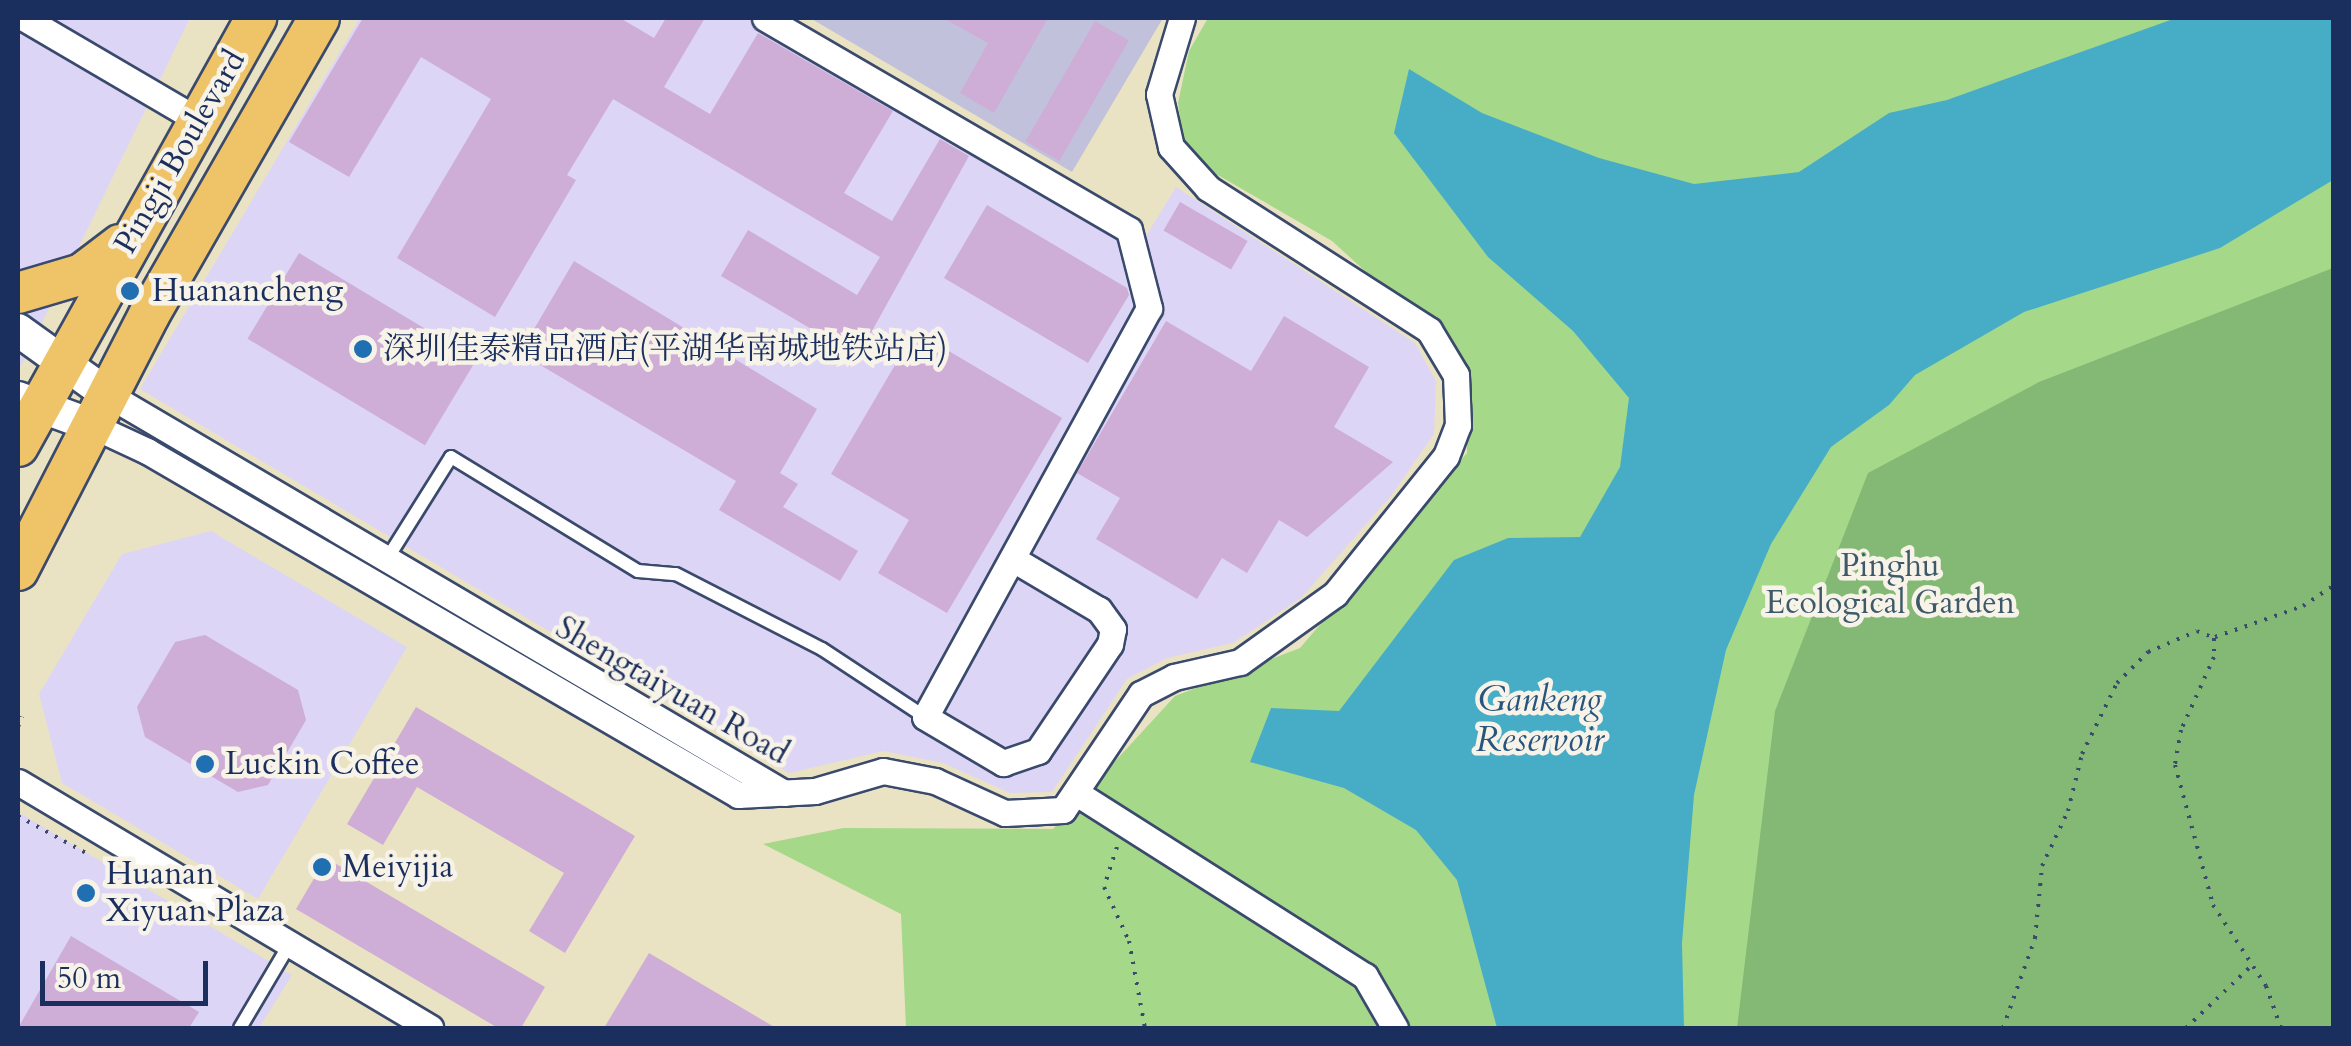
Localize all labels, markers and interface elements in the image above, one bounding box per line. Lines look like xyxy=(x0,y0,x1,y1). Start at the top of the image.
street label: Pingji Boulevard xyxy=(106,43,254,261)
place label: Huanancheng xyxy=(152,272,343,310)
marker: Huanancheng xyxy=(117,278,143,304)
place label: 深圳佳泰精品酒店(平湖华南城地铁站店) xyxy=(383,330,947,368)
marker: 深圳佳泰精品酒店(平湖华南城地铁站店) xyxy=(352,338,374,360)
park label: Pinghu Ecological Garden xyxy=(1765,548,2015,623)
street label: Shengtaiyuan Road xyxy=(549,609,795,773)
water label: Gankeng Reservoir xyxy=(1476,679,1604,761)
place label: Luckin Coffee xyxy=(225,745,419,783)
marker: Luckin Coffee xyxy=(194,753,216,775)
place label: Meiyijia xyxy=(342,848,453,886)
place label: Huanan Xiyuan Plaza xyxy=(106,856,284,931)
marker: Meiyijia xyxy=(311,856,333,878)
marker: Huanan Xiyuan Plaza xyxy=(75,882,97,904)
scale bar xyxy=(45,941,212,1003)
text: 50 m xyxy=(57,958,121,999)

